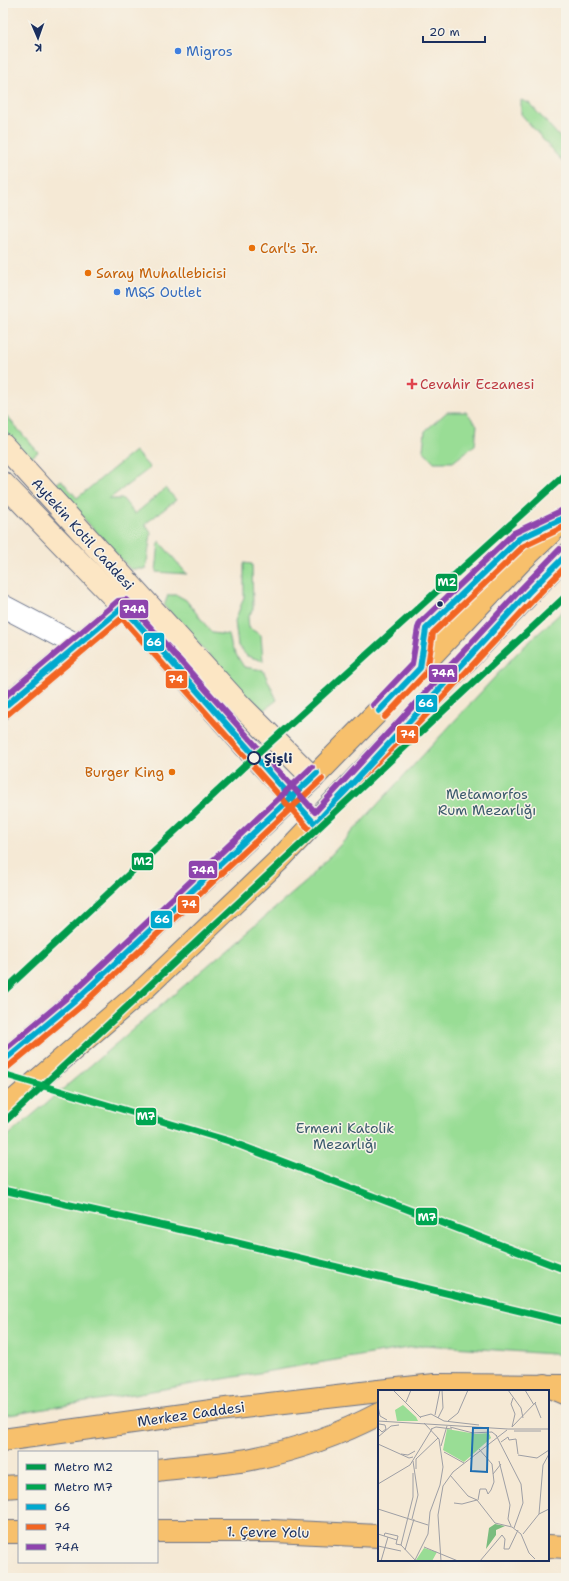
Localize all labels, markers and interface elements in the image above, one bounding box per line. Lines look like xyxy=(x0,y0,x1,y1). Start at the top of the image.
north arrow xyxy=(18,18,58,58)
scale bar xyxy=(423,18,485,44)
text: 20 m xyxy=(429,24,460,40)
text: K xyxy=(34,40,42,55)
place label: Migros xyxy=(186,42,233,60)
marker: Migros xyxy=(173,46,183,56)
place label: Carl's Jr. xyxy=(260,239,318,257)
marker: Carl's Jr. xyxy=(247,243,257,253)
place label: Saray Muhallebicisi xyxy=(96,264,227,282)
marker: Saray Muhallebicisi xyxy=(83,268,93,278)
place label: M&S Outlet xyxy=(125,283,202,301)
marker: M&S Outlet xyxy=(112,287,122,297)
place label: Cevahir Eczanesi xyxy=(420,375,534,393)
marker: Cevahir Eczanesi xyxy=(407,379,417,389)
street label: Aytekin Kotil Caddesi xyxy=(28,474,138,594)
line badge: M2 xyxy=(435,573,458,592)
text: M2 xyxy=(438,575,457,590)
line badge: 74A xyxy=(119,599,149,619)
unlabelled marker xyxy=(435,599,445,609)
text: 74A xyxy=(122,602,146,617)
line badge: 66 xyxy=(143,632,165,652)
text: 66 xyxy=(146,635,162,650)
line badge: 74A xyxy=(428,664,458,683)
text: 74A xyxy=(431,666,455,681)
line badge: 74 xyxy=(165,670,188,689)
text: 74 xyxy=(168,672,184,687)
line badge: 66 xyxy=(415,694,438,713)
text: 66 xyxy=(418,696,434,711)
line badge: 74 xyxy=(396,725,419,744)
text: 74 xyxy=(400,727,416,742)
place label: Şişli xyxy=(264,749,293,767)
marker: Şişli xyxy=(247,751,261,765)
place label: Burger King xyxy=(85,763,164,781)
marker: Burger King xyxy=(167,767,177,777)
park label: Metamorfos Rum Mezarlığı xyxy=(438,785,536,819)
line badge: M2 xyxy=(131,852,154,871)
text: M2 xyxy=(134,854,153,869)
line badge: 74A xyxy=(188,860,218,879)
text: 74A xyxy=(191,863,215,878)
line badge: 74 xyxy=(177,895,200,914)
text: 74 xyxy=(181,897,197,912)
line badge: 66 xyxy=(150,910,173,929)
text: 66 xyxy=(154,912,170,927)
line badge: M7 xyxy=(135,1107,157,1126)
text: M7 xyxy=(137,1109,156,1124)
park label: Ermeni Katolik Mezarlığı xyxy=(296,1119,394,1153)
line badge: M7 xyxy=(415,1207,438,1226)
text: M7 xyxy=(418,1210,437,1225)
inset map xyxy=(378,1390,549,1561)
street label: Merkez Caddesi xyxy=(136,1398,246,1430)
legend xyxy=(18,1451,158,1563)
text: Metro M2 xyxy=(54,1459,113,1475)
text: Metro M7 xyxy=(54,1479,113,1495)
text: 66 xyxy=(54,1499,71,1515)
text: 74 xyxy=(54,1519,70,1535)
street label: 1. Çevre Yolu xyxy=(226,1522,310,1542)
text: 74A xyxy=(54,1539,79,1555)

